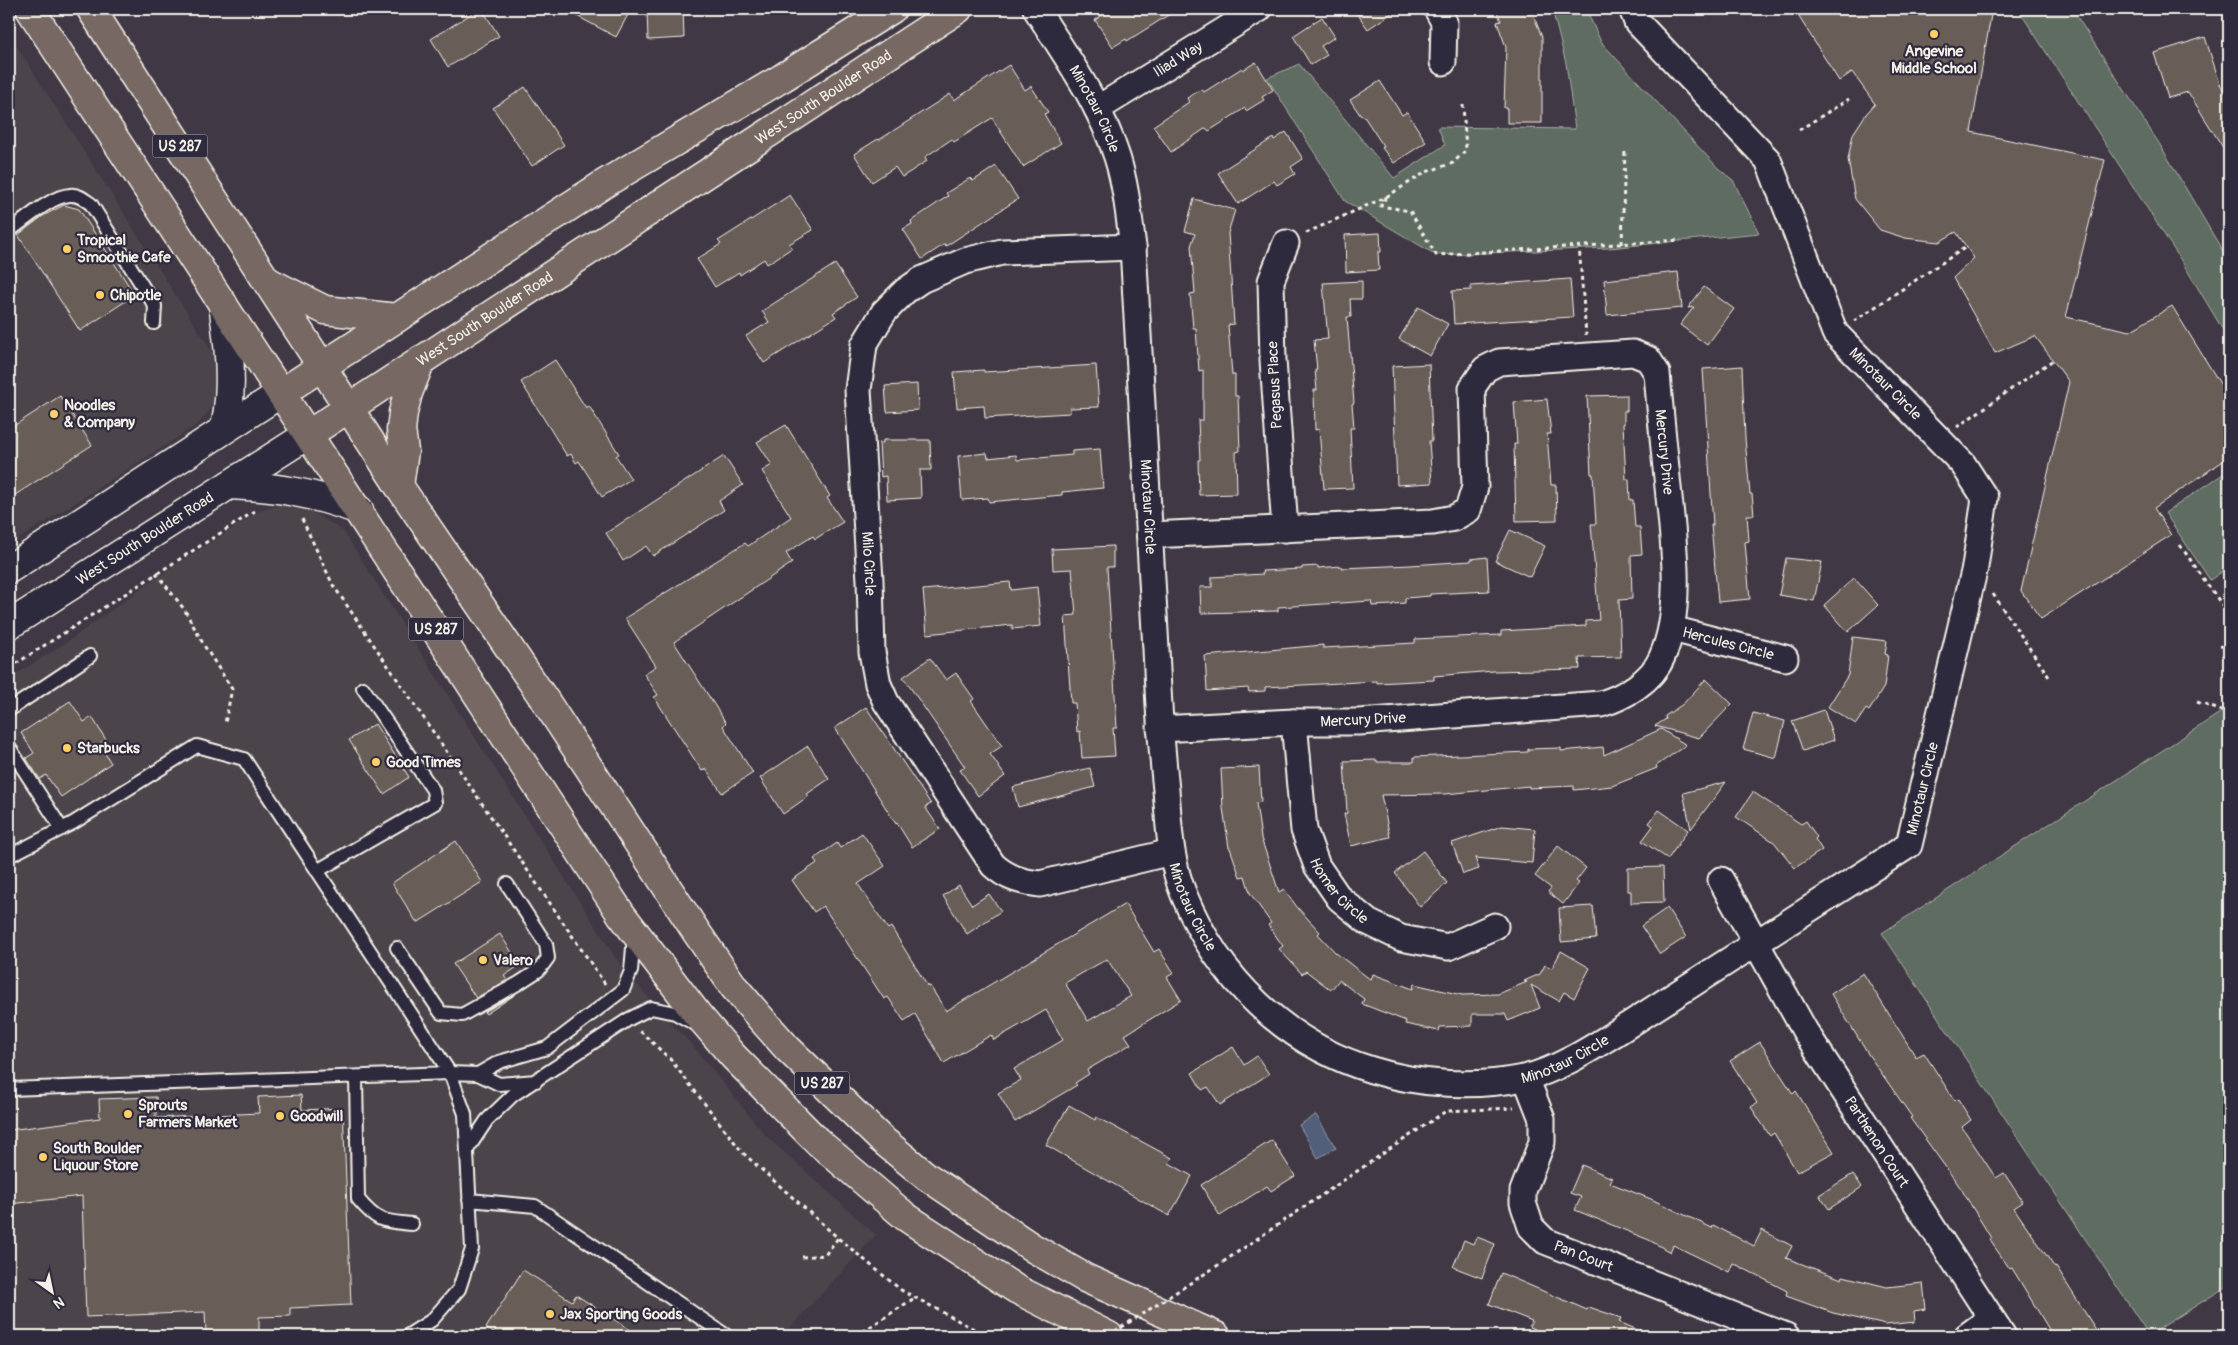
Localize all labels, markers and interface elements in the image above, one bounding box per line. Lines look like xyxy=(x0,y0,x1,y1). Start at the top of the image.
marker: Angevine Middle School xyxy=(1928,28,1940,40)
street label: Iliad Way xyxy=(1150,36,1206,81)
place label: Angevine Middle School xyxy=(1891,42,1977,78)
street label: West South Boulder Road xyxy=(752,45,895,149)
street label: Minotaur Circle xyxy=(1065,62,1124,155)
road number: US 287 xyxy=(152,134,208,158)
place label: Tropical Smoothie Cafe xyxy=(76,231,171,267)
marker: Tropical Smoothie Cafe xyxy=(61,243,73,255)
street label: West South Boulder Road xyxy=(413,267,557,371)
place label: Chipotle xyxy=(110,286,162,305)
marker: Chipotle xyxy=(94,289,106,301)
street label: Pegasus Place xyxy=(1263,340,1287,429)
street label: Minotaur Circle xyxy=(1845,344,1926,425)
place label: Noodles & Company xyxy=(64,396,136,432)
marker: Noodles & Company xyxy=(48,408,60,420)
street label: Mercury Drive xyxy=(1651,408,1678,496)
street label: Minotaur Circle xyxy=(1136,459,1160,555)
street label: West South Boulder Road xyxy=(73,488,217,589)
street label: Milo Circle xyxy=(857,531,880,596)
road number: US 287 xyxy=(408,618,464,640)
street label: Hercules Circle xyxy=(1680,623,1777,664)
street label: Mercury Drive xyxy=(1320,708,1407,732)
place label: Starbucks xyxy=(77,739,140,758)
street label: Minotaur Circle xyxy=(1902,740,1943,837)
marker: Starbucks xyxy=(61,742,73,754)
place label: Good Times xyxy=(386,753,461,772)
marker: Good Times xyxy=(370,756,382,768)
street label: Homer Circle xyxy=(1305,855,1373,928)
street label: Minotaur Circle xyxy=(1165,861,1221,955)
place label: Valero xyxy=(493,951,533,970)
marker: Valero xyxy=(477,954,489,966)
street label: Minotaur Circle xyxy=(1519,1030,1613,1088)
road number: US 287 xyxy=(794,1072,850,1094)
street label: Parthenon Court xyxy=(1840,1093,1914,1192)
place label: Sprouts Farmers Market xyxy=(138,1096,238,1132)
place label: Goodwill xyxy=(290,1107,343,1126)
marker: Sprouts Farmers Market xyxy=(122,1108,134,1120)
marker: Goodwill xyxy=(274,1110,286,1122)
place label: South Boulder Liquour Store xyxy=(53,1139,142,1175)
marker: South Boulder Liquour Store xyxy=(37,1151,49,1163)
street label: Pan Court xyxy=(1551,1236,1617,1277)
north arrow xyxy=(28,1268,78,1318)
text: N xyxy=(50,1293,67,1312)
place label: Jax Sporting Goods xyxy=(560,1305,682,1324)
marker: Jax Sporting Goods xyxy=(544,1308,556,1320)

